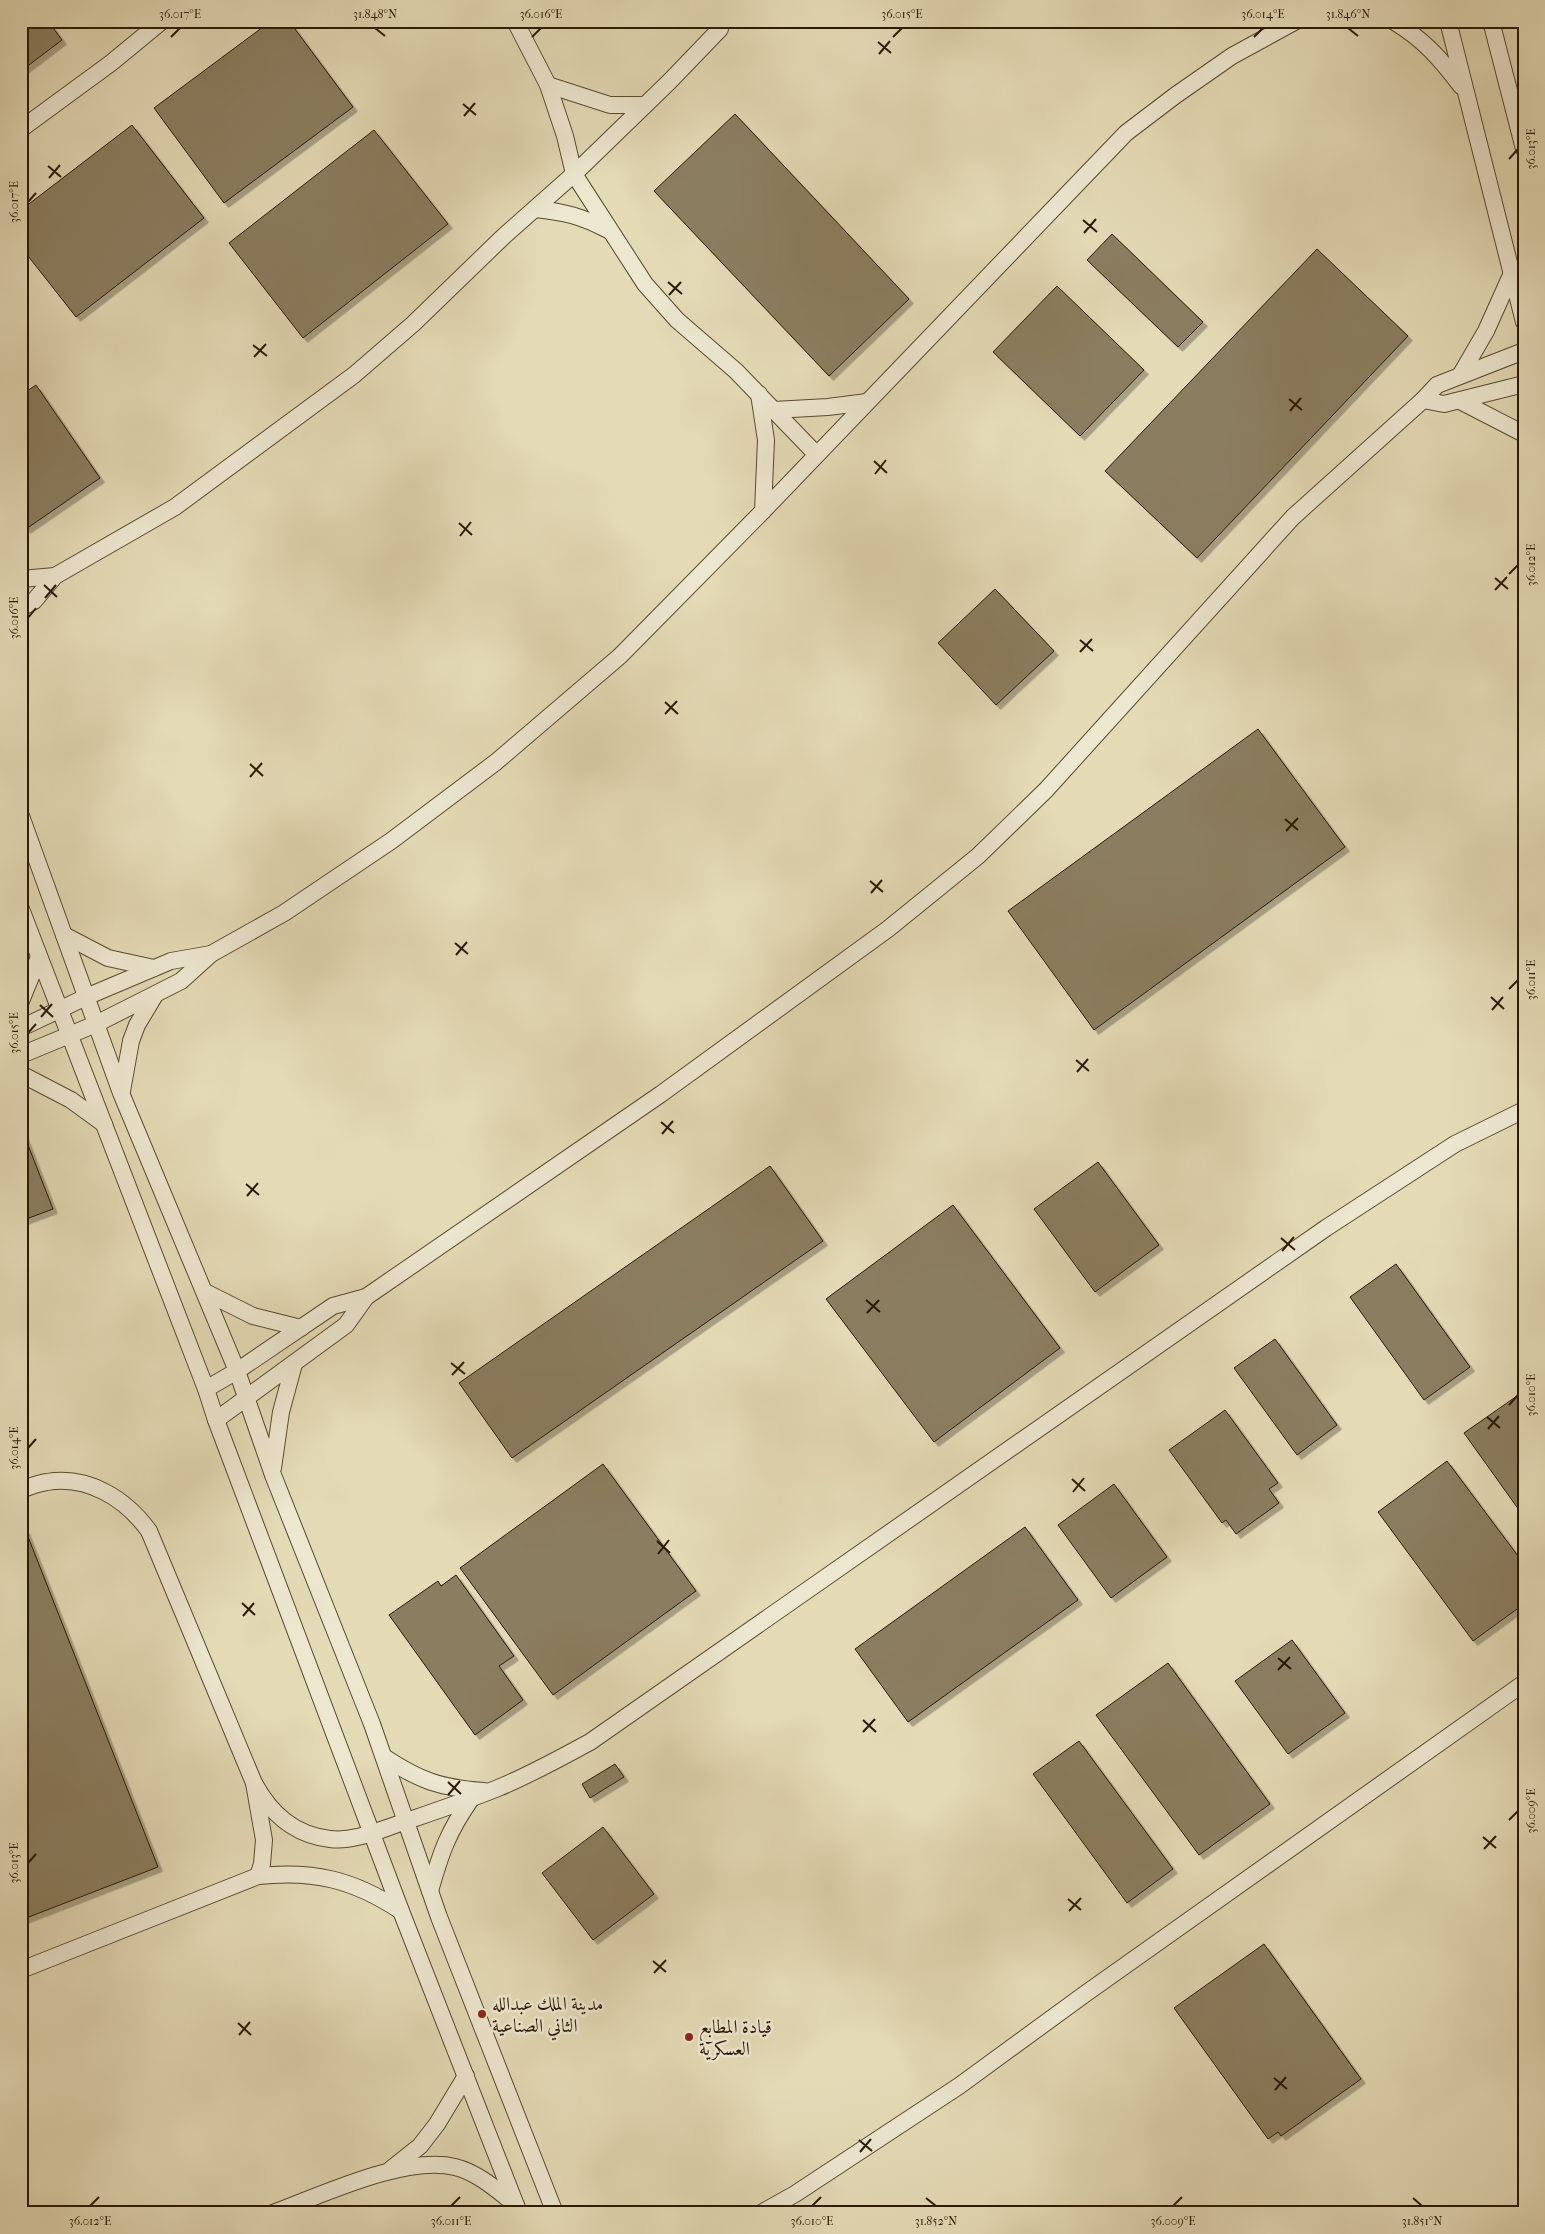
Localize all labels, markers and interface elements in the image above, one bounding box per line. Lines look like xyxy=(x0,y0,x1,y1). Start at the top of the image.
text: 36.017°E xyxy=(159,7,201,21)
text: 31.848°N xyxy=(353,7,397,21)
text: 36.016°E xyxy=(520,7,562,21)
text: 36.015°E xyxy=(881,7,923,21)
text: 36.014°E xyxy=(1241,7,1285,21)
text: 31.846°N xyxy=(1326,7,1370,21)
text: 36.013°E xyxy=(1524,128,1538,170)
text: 36.017°E xyxy=(7,181,21,223)
text: 36.012°E xyxy=(1524,544,1538,586)
text: 36.016°E xyxy=(7,597,21,639)
text: 36.011°E xyxy=(1524,960,1538,1000)
text: 36.015°E xyxy=(7,1012,21,1054)
text: 36.010°E xyxy=(1524,1374,1538,1416)
text: 36.014°E xyxy=(7,1426,21,1470)
text: 36.009°E xyxy=(1524,1789,1538,1833)
text: 36.013°E xyxy=(7,1842,21,1884)
place label: مدينة الملك عبدالله الثاني الصناعية xyxy=(492,1993,603,2041)
marker: مدينة الملك عبدالله الثاني الصناعية xyxy=(476,2008,488,2020)
place label: قيادة المطابع العسكرية xyxy=(699,2016,772,2061)
marker: قيادة المطابع العسكرية xyxy=(683,2031,695,2043)
text: 36.012°E xyxy=(69,2214,111,2228)
text: 36.011°E xyxy=(431,2214,471,2228)
text: 36.010°E xyxy=(791,2214,833,2228)
text: 31.852°N xyxy=(915,2214,957,2228)
text: 36.009°E xyxy=(1151,2214,1195,2228)
text: 31.851°N xyxy=(1402,2214,1442,2228)

